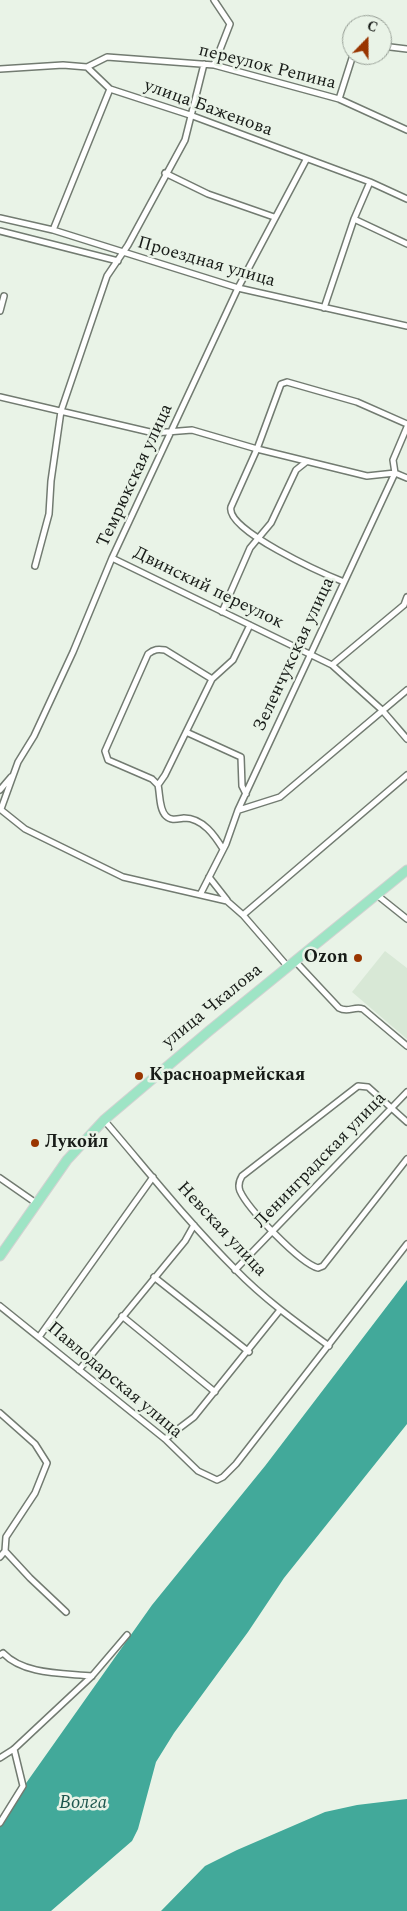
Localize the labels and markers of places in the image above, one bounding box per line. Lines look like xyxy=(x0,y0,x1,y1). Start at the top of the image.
place label: Ozon xyxy=(304,947,348,969)
marker: Ozon xyxy=(352,952,364,964)
place label: Красноармейская xyxy=(149,1065,305,1087)
marker: Красноармейская xyxy=(133,1070,145,1082)
place label: Лукойл xyxy=(45,1132,108,1154)
marker: Лукойл xyxy=(29,1137,41,1149)

